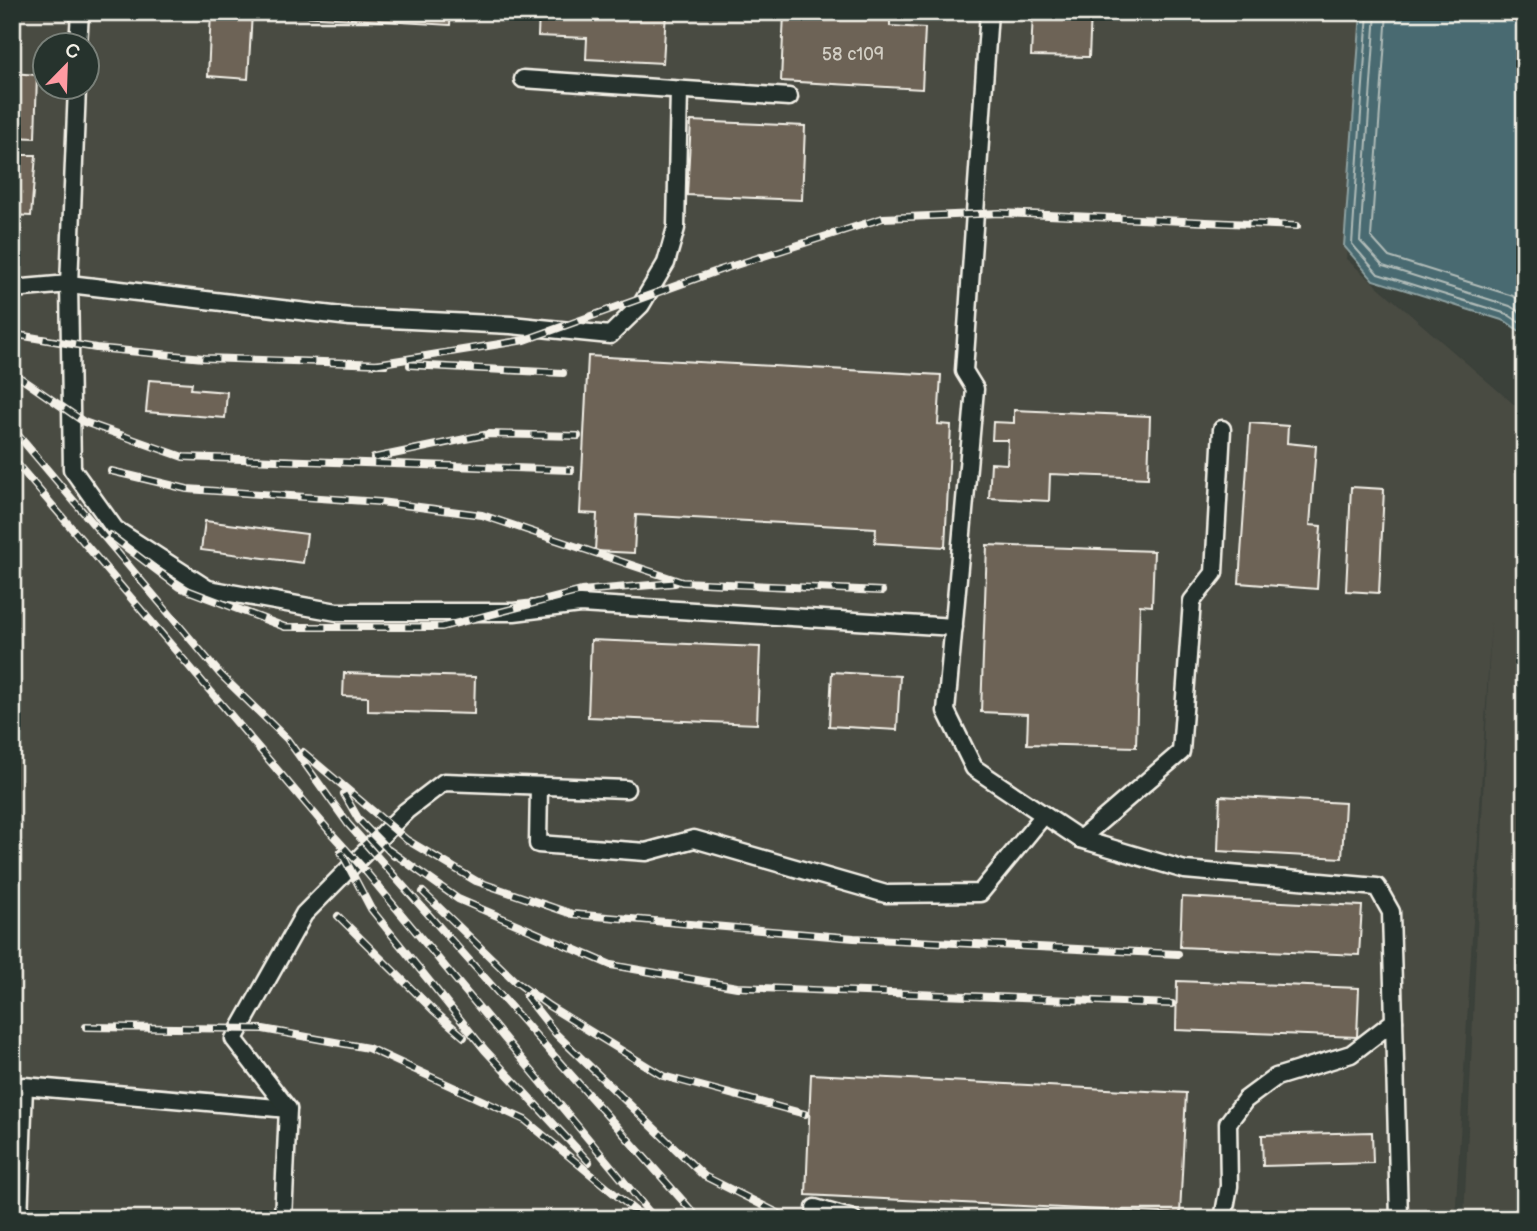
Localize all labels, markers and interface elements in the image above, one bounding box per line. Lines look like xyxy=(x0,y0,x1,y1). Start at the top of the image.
north arrow xyxy=(32,32,102,102)
text: С xyxy=(61,39,83,65)
house number: 58 с109 xyxy=(822,44,884,65)

